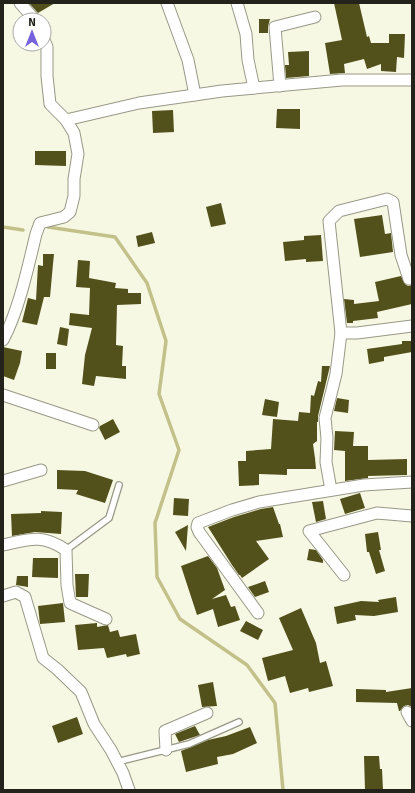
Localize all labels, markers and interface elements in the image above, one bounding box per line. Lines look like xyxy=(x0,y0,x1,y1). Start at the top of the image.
north arrow xyxy=(12,12,52,52)
text: N xyxy=(28,16,36,29)

